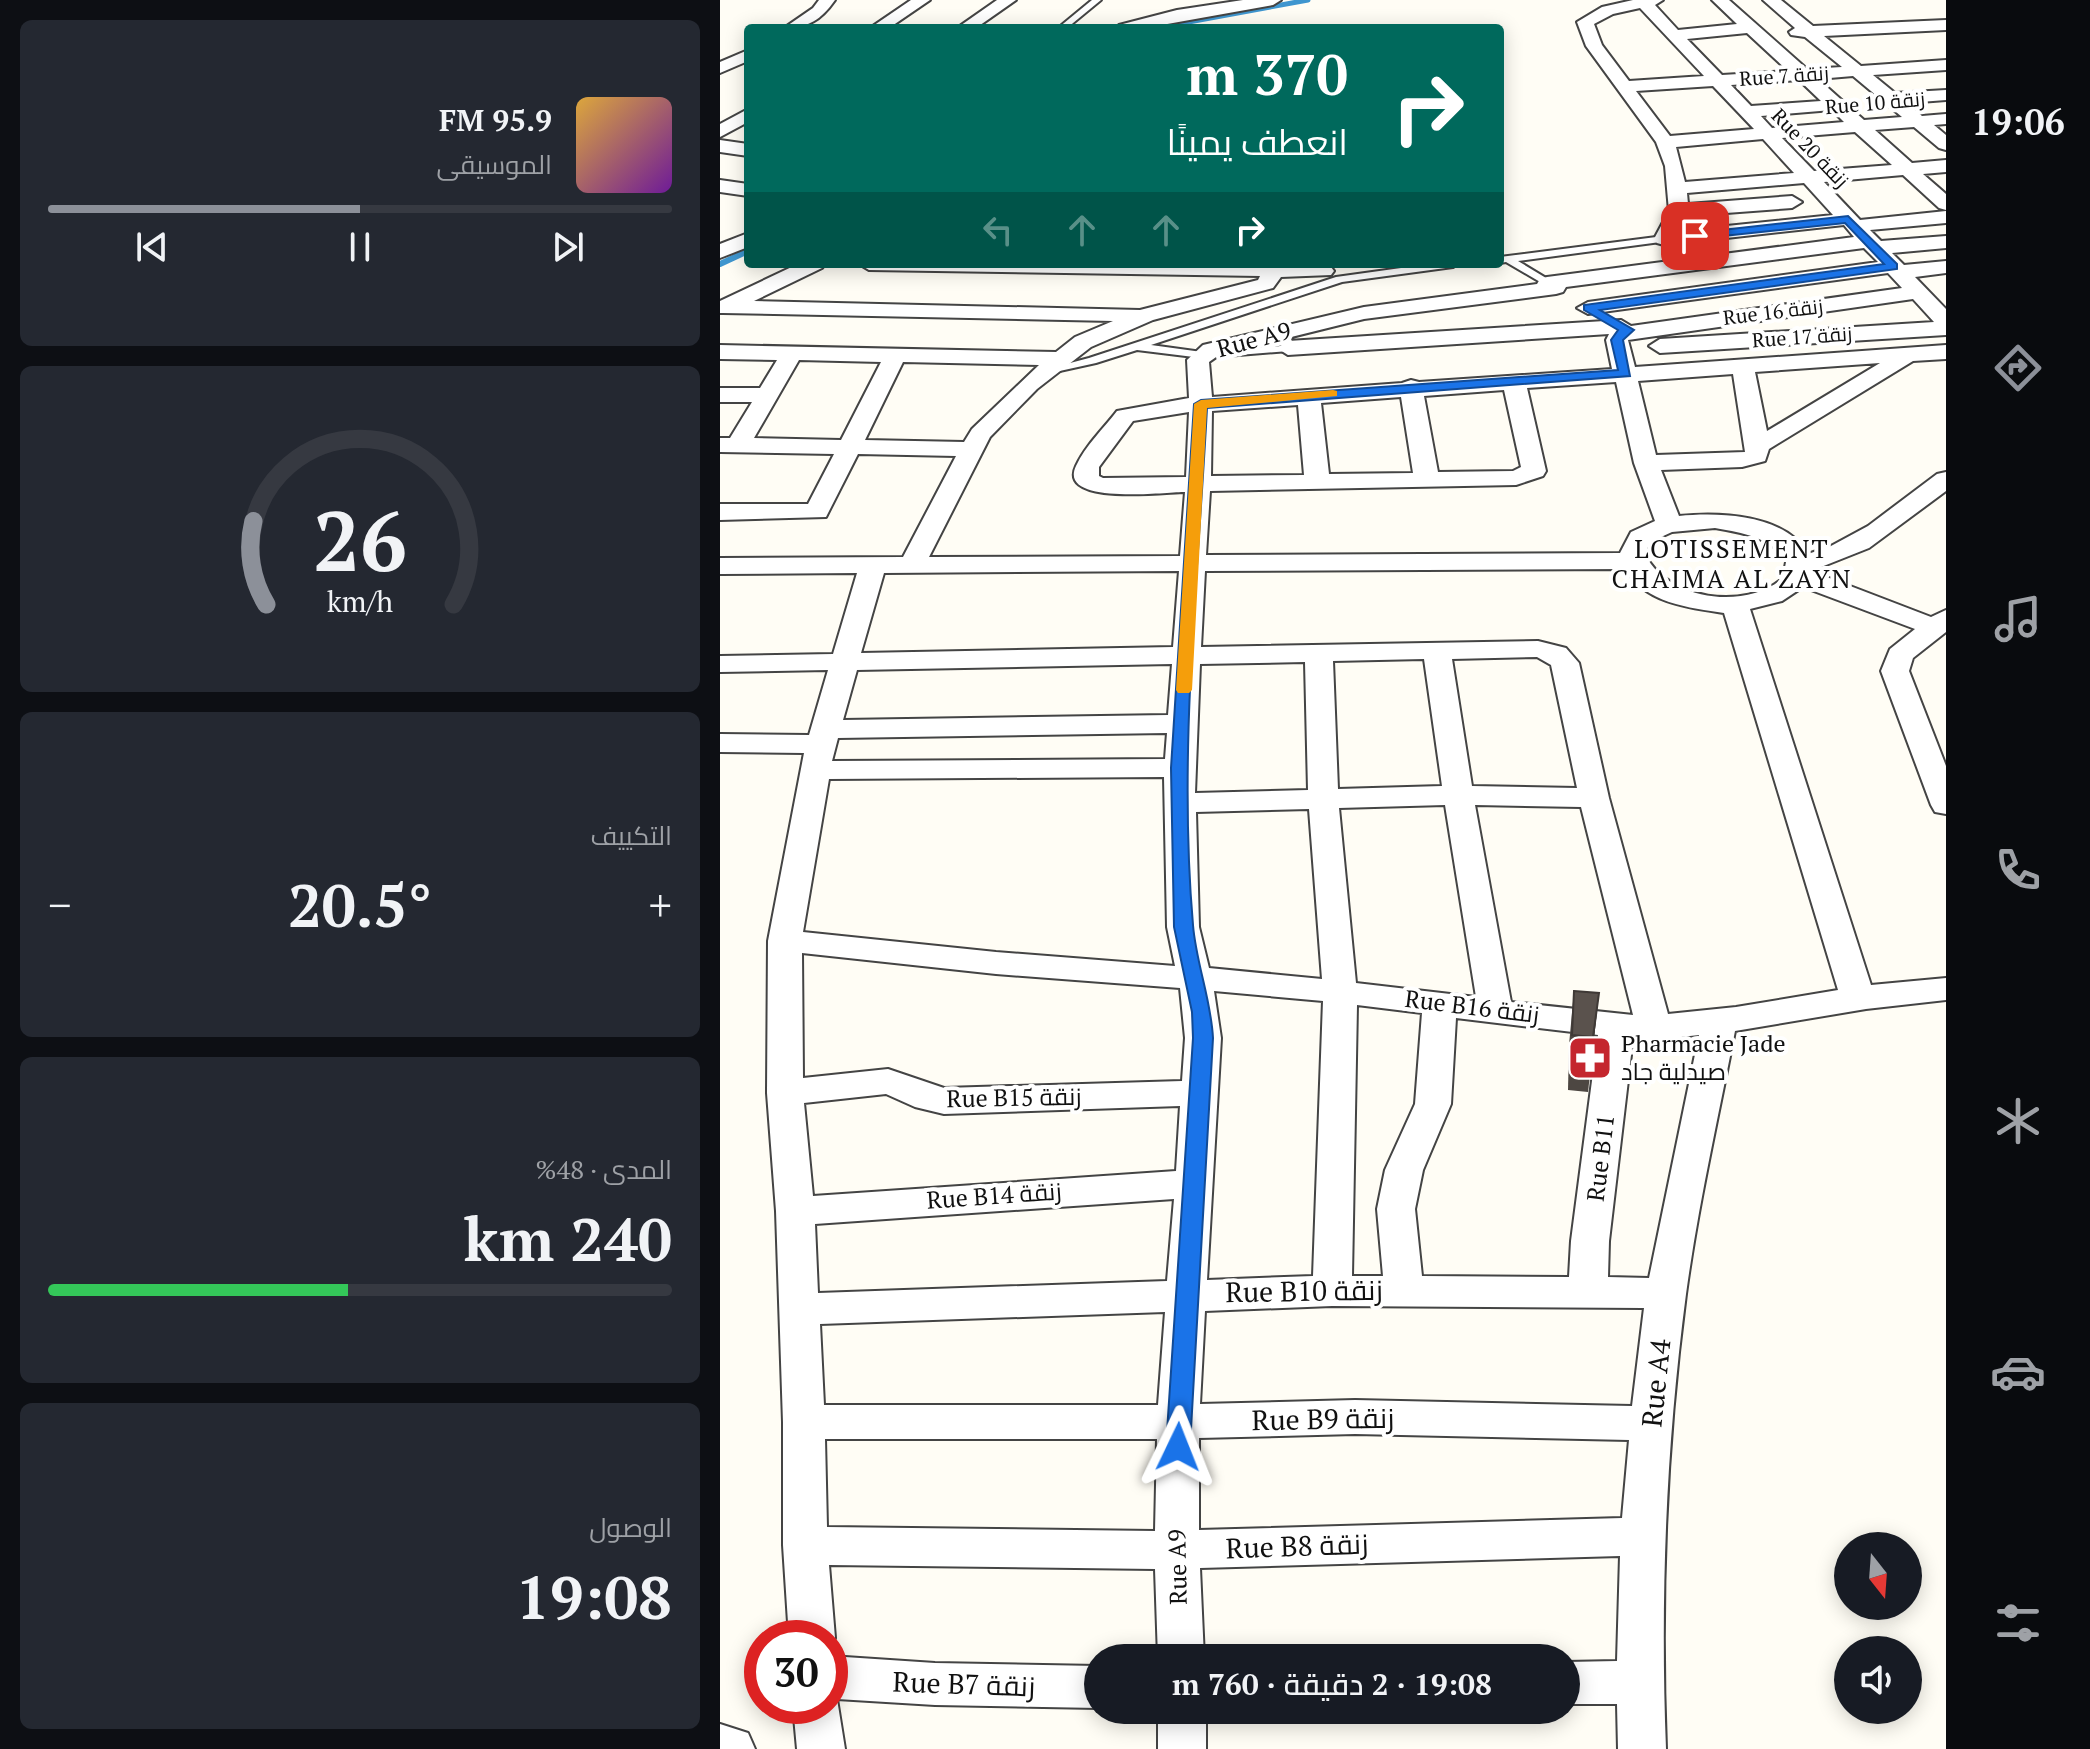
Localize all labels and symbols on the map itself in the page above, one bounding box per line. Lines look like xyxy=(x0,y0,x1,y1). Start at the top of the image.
street label: Rue 7 زنقة xyxy=(1738,59,1830,92)
street label: Rue 10 زنقة xyxy=(1824,85,1926,120)
street label: Rue 20 زنقة xyxy=(1766,102,1855,193)
pin xyxy=(1661,202,1729,270)
street label: Rue 16 زنقة xyxy=(1722,292,1824,331)
street label: Rue A9 xyxy=(1213,314,1294,364)
street label: Rue 17 زنقة xyxy=(1751,320,1853,353)
district label: LOTISSEMENT CHAIMA AL ZAYN xyxy=(1611,531,1853,595)
street label: Rue B16 زنقة xyxy=(1403,982,1541,1030)
place label: Pharmacie Jade صيدلية جاد xyxy=(1621,1027,1786,1087)
pharmacy icon: Pharmacie Jade صيدلية جاد xyxy=(1566,1034,1614,1082)
street label: Rue B15 زنقة xyxy=(946,1080,1082,1114)
street label: Rue B11 xyxy=(1579,1113,1621,1203)
street label: Rue B14 زنقة xyxy=(925,1174,1062,1216)
street label: Rue B10 زنقة xyxy=(1225,1271,1383,1310)
street label: Rue A4 xyxy=(1632,1337,1679,1429)
street label: Rue B9 زنقة xyxy=(1251,1399,1395,1438)
position arrow xyxy=(1136,1405,1220,1489)
street label: Rue B8 زنقة xyxy=(1225,1525,1369,1566)
street label: Rue A9 xyxy=(1160,1529,1194,1605)
north arrow xyxy=(1834,1532,1922,1620)
speed limit sign: 30 xyxy=(744,1620,848,1724)
street label: Rue B7 زنقة xyxy=(892,1663,1036,1704)

